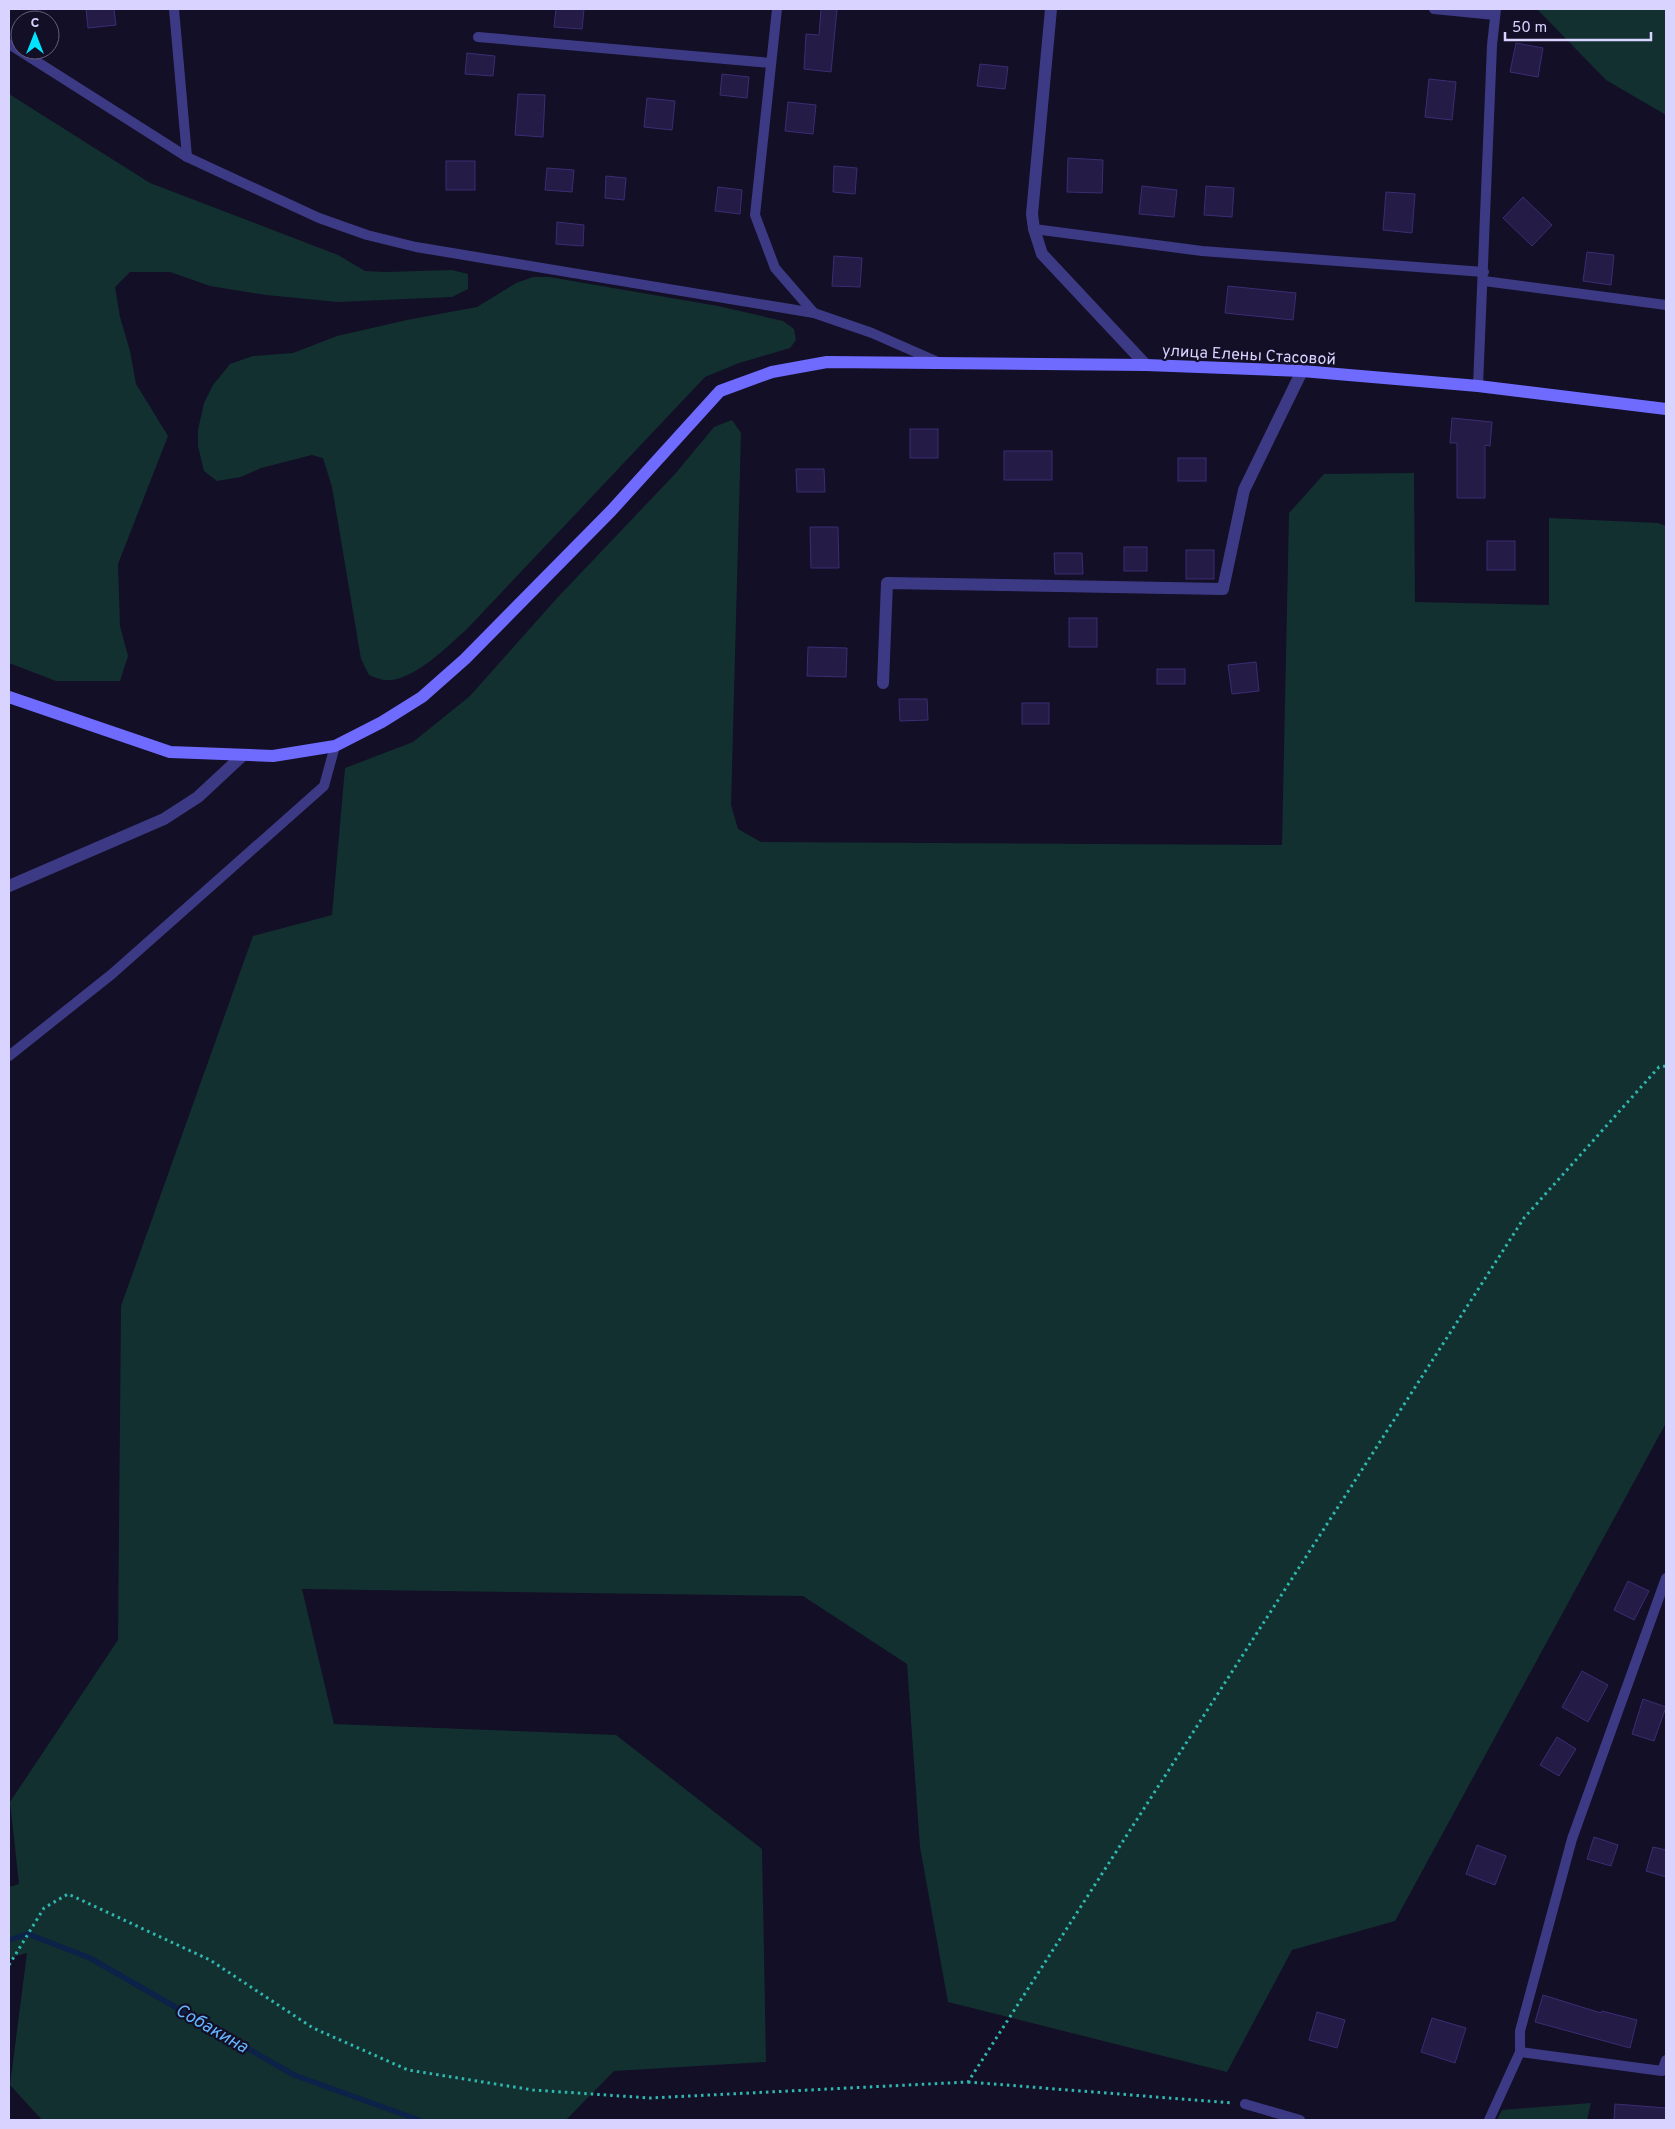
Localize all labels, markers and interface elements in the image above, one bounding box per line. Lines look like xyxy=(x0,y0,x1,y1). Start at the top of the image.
north arrow xyxy=(10,10,60,60)
scale bar xyxy=(1505,10,1651,42)
text: С xyxy=(31,15,40,32)
text: 50 m xyxy=(1512,19,1547,38)
street label: улица Елены Стасовой xyxy=(1161,341,1336,371)
water label: Собакина xyxy=(171,1999,252,2060)

